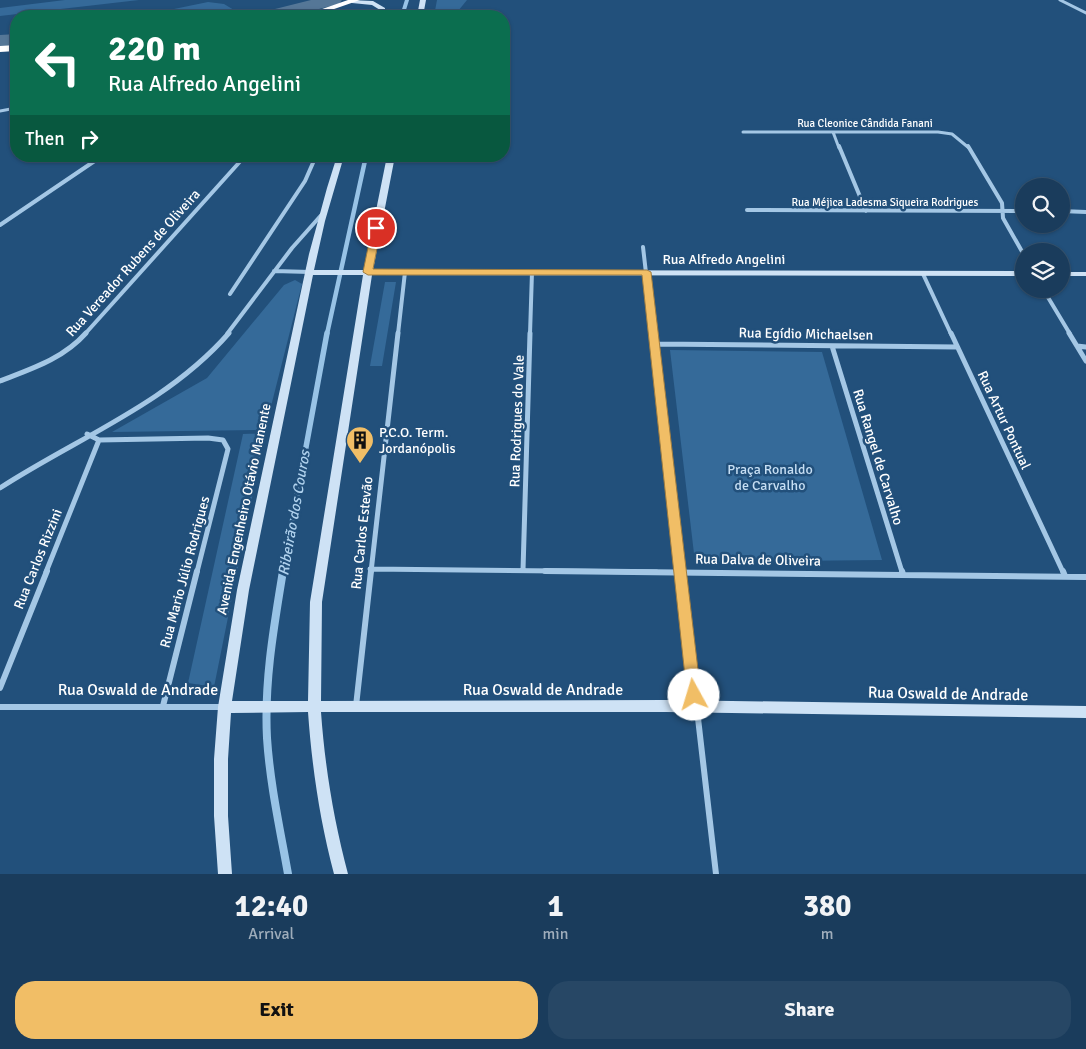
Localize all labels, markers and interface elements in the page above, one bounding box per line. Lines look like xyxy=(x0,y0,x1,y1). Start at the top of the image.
text: 220 m xyxy=(108,27,201,70)
icon: left xyxy=(25,30,90,95)
text: Rua Alfredo Angelini xyxy=(108,70,301,97)
street label: Rua Cleonice Cândida Fanani xyxy=(797,117,933,130)
icon: right xyxy=(75,125,103,153)
text: Then xyxy=(25,127,65,151)
map controls xyxy=(1015,178,1070,298)
button: search xyxy=(1015,178,1070,233)
street label: Rua Vereador Rubens de Oliveira xyxy=(62,186,204,340)
street label: Rua Méjica Ladesma Siqueira Rodrigues xyxy=(792,196,979,209)
pin xyxy=(355,207,397,249)
icon: arrive xyxy=(362,214,390,242)
button: layers xyxy=(1015,243,1070,298)
street label: Rua Alfredo Angelini xyxy=(663,251,785,268)
street label: Rua Egídio Michaelsen xyxy=(739,324,873,344)
street label: Rua Rodrigues do Vale xyxy=(506,354,528,488)
street label: Rua Artur Pontual xyxy=(974,368,1034,472)
street label: Rua Rangel de Carvalho xyxy=(849,387,907,527)
street label: Avenida Engenheiro Otávio Manente xyxy=(213,402,275,616)
place label: P.C.O. Term. Jordanópolis xyxy=(379,424,456,457)
building icon: P.C.O. Term. Jordanópolis xyxy=(345,425,375,464)
water label: Ribeirão dos Couros xyxy=(274,448,314,577)
park label: Praça Ronaldo de Carvalho xyxy=(727,461,813,494)
street label: Rua Carlos Estevão xyxy=(348,476,376,590)
street label: Rua Mario Júlio Rodrigues xyxy=(157,494,213,650)
street label: Rua Carlos Rizzini xyxy=(10,506,66,612)
street label: Rua Dalva de Oliveira xyxy=(695,550,821,570)
position arrow xyxy=(667,668,719,720)
street label: Rua Oswald de Andrade xyxy=(58,680,218,700)
street label: Rua Oswald de Andrade xyxy=(463,680,623,700)
street label: Rua Oswald de Andrade xyxy=(868,683,1028,705)
text: 12:40 xyxy=(234,888,308,925)
text: 1 xyxy=(547,888,564,925)
text: 380 xyxy=(803,888,851,925)
text: Arrival xyxy=(248,924,294,944)
text: min xyxy=(543,924,568,944)
text: m xyxy=(821,924,834,944)
button: Exit xyxy=(15,981,538,1039)
button: Share xyxy=(548,981,1071,1039)

